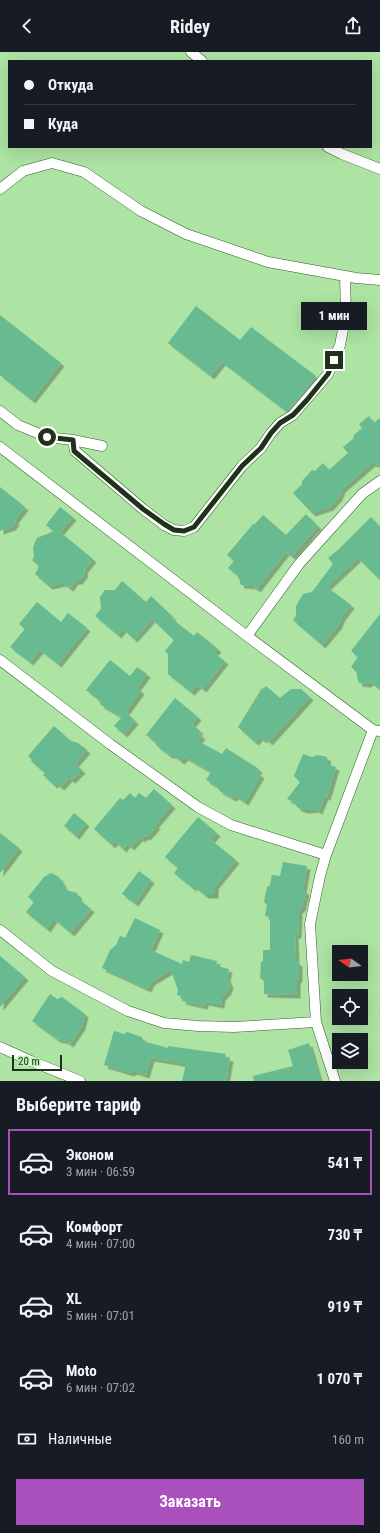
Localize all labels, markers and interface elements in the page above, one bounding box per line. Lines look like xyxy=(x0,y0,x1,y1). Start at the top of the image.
icon: back xyxy=(16,15,38,37)
icon: share xyxy=(342,15,364,37)
text: Ridey xyxy=(170,16,210,37)
text: Откуда xyxy=(48,76,93,94)
text: Куда xyxy=(48,115,78,133)
callout: 1 мин xyxy=(301,302,367,330)
text: 1 мин xyxy=(318,308,350,323)
route end xyxy=(325,351,343,369)
route start xyxy=(38,428,56,446)
north arrow xyxy=(332,945,368,981)
map controls xyxy=(332,945,368,1069)
button: locate xyxy=(332,989,368,1025)
button: layers xyxy=(332,1033,368,1069)
scale bar xyxy=(12,1053,62,1072)
text: 20 m xyxy=(18,1055,40,1068)
text: Выберите тариф xyxy=(16,1094,141,1115)
icon: car xyxy=(18,1144,54,1180)
text: Эконом xyxy=(66,1146,114,1164)
text: 541 ₸ xyxy=(328,1154,362,1172)
text: 3 мин · 06:59 xyxy=(66,1164,135,1179)
icon: car xyxy=(18,1216,54,1252)
text: Комфорт xyxy=(66,1218,123,1236)
text: 730 ₸ xyxy=(328,1226,362,1244)
text: 4 мин · 07:00 xyxy=(66,1236,135,1251)
icon: car xyxy=(18,1288,54,1324)
text: XL xyxy=(66,1290,82,1308)
text: 919 ₸ xyxy=(328,1298,362,1316)
text: 5 мин · 07:01 xyxy=(66,1308,135,1323)
icon: car xyxy=(18,1360,54,1396)
text: Moto xyxy=(66,1362,97,1380)
text: 1 070 ₸ xyxy=(317,1370,362,1388)
text: 6 мин · 07:02 xyxy=(66,1380,135,1395)
icon: cash xyxy=(16,1428,38,1450)
text: Наличные xyxy=(48,1430,112,1448)
text: 160 m xyxy=(332,1432,364,1447)
button: Заказать xyxy=(16,1479,364,1525)

